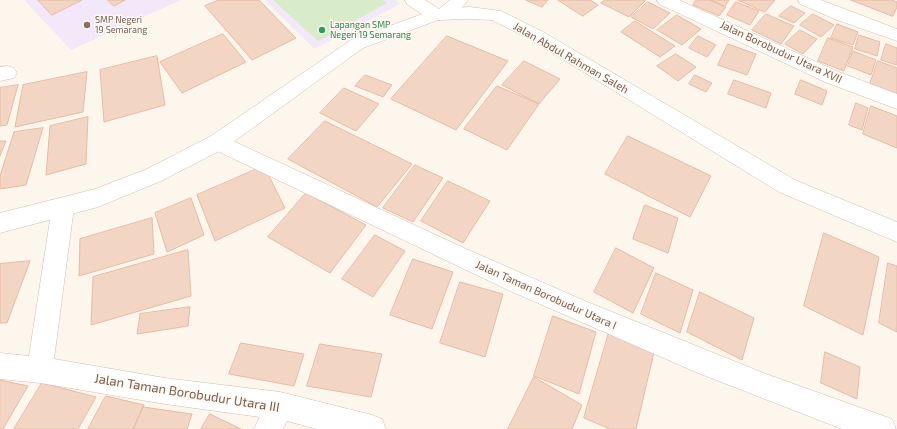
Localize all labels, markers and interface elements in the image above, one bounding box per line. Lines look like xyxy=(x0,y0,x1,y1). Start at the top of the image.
place label: SMP Negeri 19 Semarang xyxy=(95,15,147,36)
street label: Jalan Borobudur Utara XVII xyxy=(718,18,844,86)
marker: SMP Negeri 19 Semarang xyxy=(82,20,92,30)
place label: Lapangan SMP Negeri 19 Semarang xyxy=(330,20,411,41)
street label: Jalan Abdul Rahman Saleh xyxy=(511,20,631,96)
marker: Lapangan SMP Negeri 19 Semarang xyxy=(317,25,327,35)
street label: Jalan Taman Borobudur Utara I xyxy=(474,258,618,332)
street label: Jalan Taman Borobudur Utara III xyxy=(93,371,281,415)

